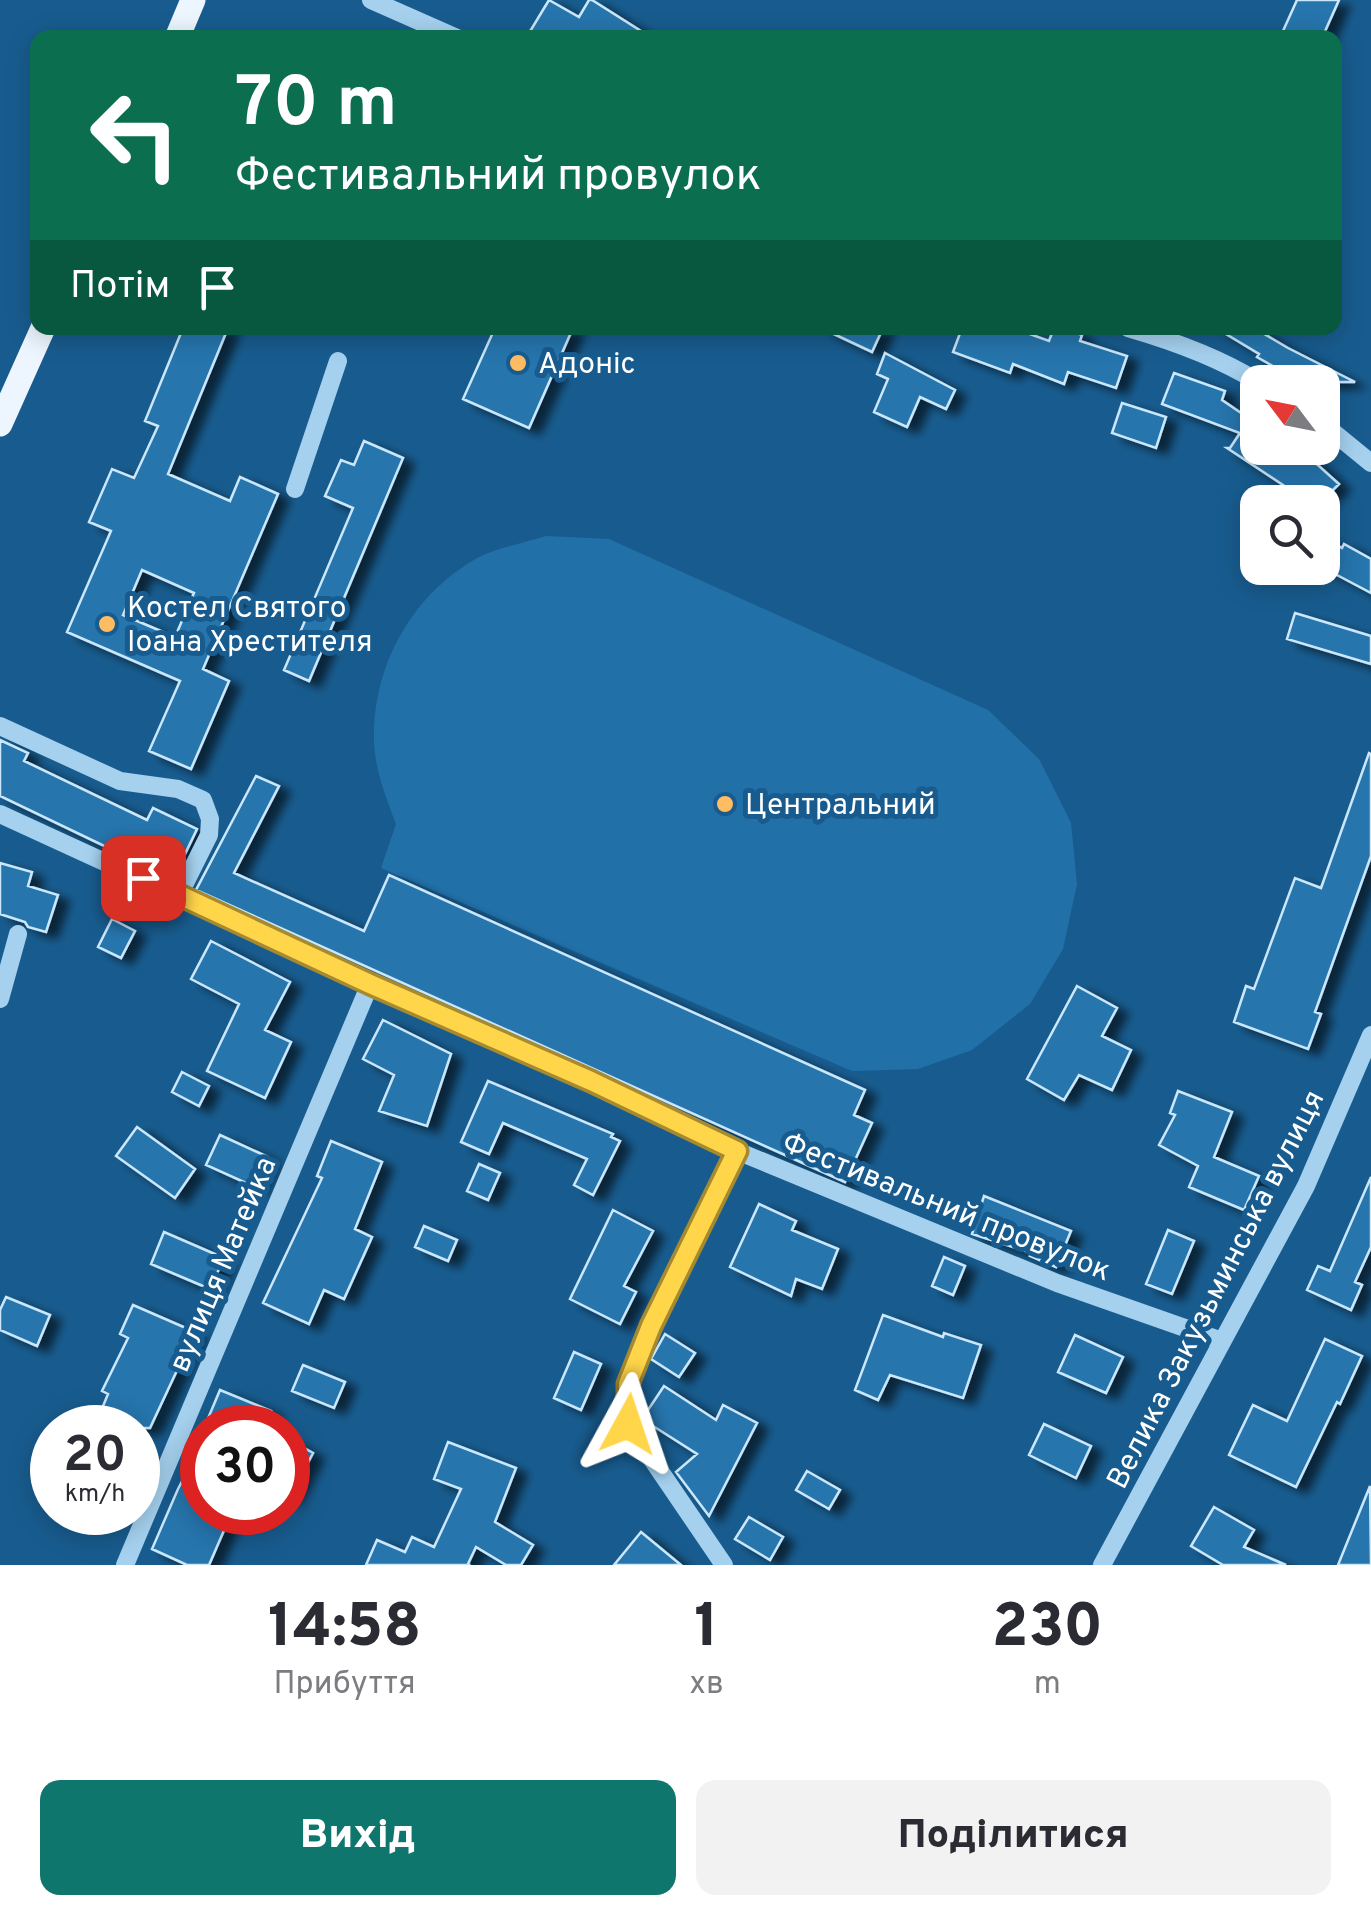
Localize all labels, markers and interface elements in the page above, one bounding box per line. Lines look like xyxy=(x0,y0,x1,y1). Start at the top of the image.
text: 70 m xyxy=(235,62,398,151)
icon: left xyxy=(70,70,200,200)
text: Фестивальний провулок xyxy=(235,149,761,206)
icon: arrive xyxy=(190,260,245,315)
text: Потім xyxy=(70,263,170,312)
place label: Адоніс xyxy=(538,347,636,384)
marker: Адоніс xyxy=(507,352,529,374)
north arrow xyxy=(1240,365,1340,465)
map controls xyxy=(1240,365,1340,585)
button: search xyxy=(1240,485,1340,585)
place label: Костел Святого Іоана Хрестителя xyxy=(127,591,373,662)
marker: Костел Святого Іоана Хрестителя xyxy=(96,613,118,635)
place label: Центральний xyxy=(745,788,936,825)
marker: Центральний xyxy=(714,793,736,815)
pin xyxy=(101,836,186,921)
icon: arrive xyxy=(116,851,171,906)
street label: Велика Закузьминська вулиця xyxy=(1100,1085,1334,1496)
street label: Фестивальний провулок xyxy=(776,1125,1116,1291)
street label: вулиця Матейка xyxy=(162,1152,286,1378)
position arrow xyxy=(576,1372,680,1476)
speed limit sign: 30 xyxy=(180,1405,310,1535)
text: 20 xyxy=(63,1426,127,1489)
text: km/h xyxy=(65,1479,125,1511)
text: 14:58 xyxy=(268,1592,421,1668)
text: 1 xyxy=(694,1592,719,1668)
text: 230 xyxy=(992,1592,1103,1668)
text: Прибуття xyxy=(274,1665,416,1705)
text: хв xyxy=(689,1665,724,1705)
text: m xyxy=(1034,1665,1061,1705)
button: Вихід xyxy=(40,1780,676,1895)
button: Поділитися xyxy=(696,1780,1331,1895)

